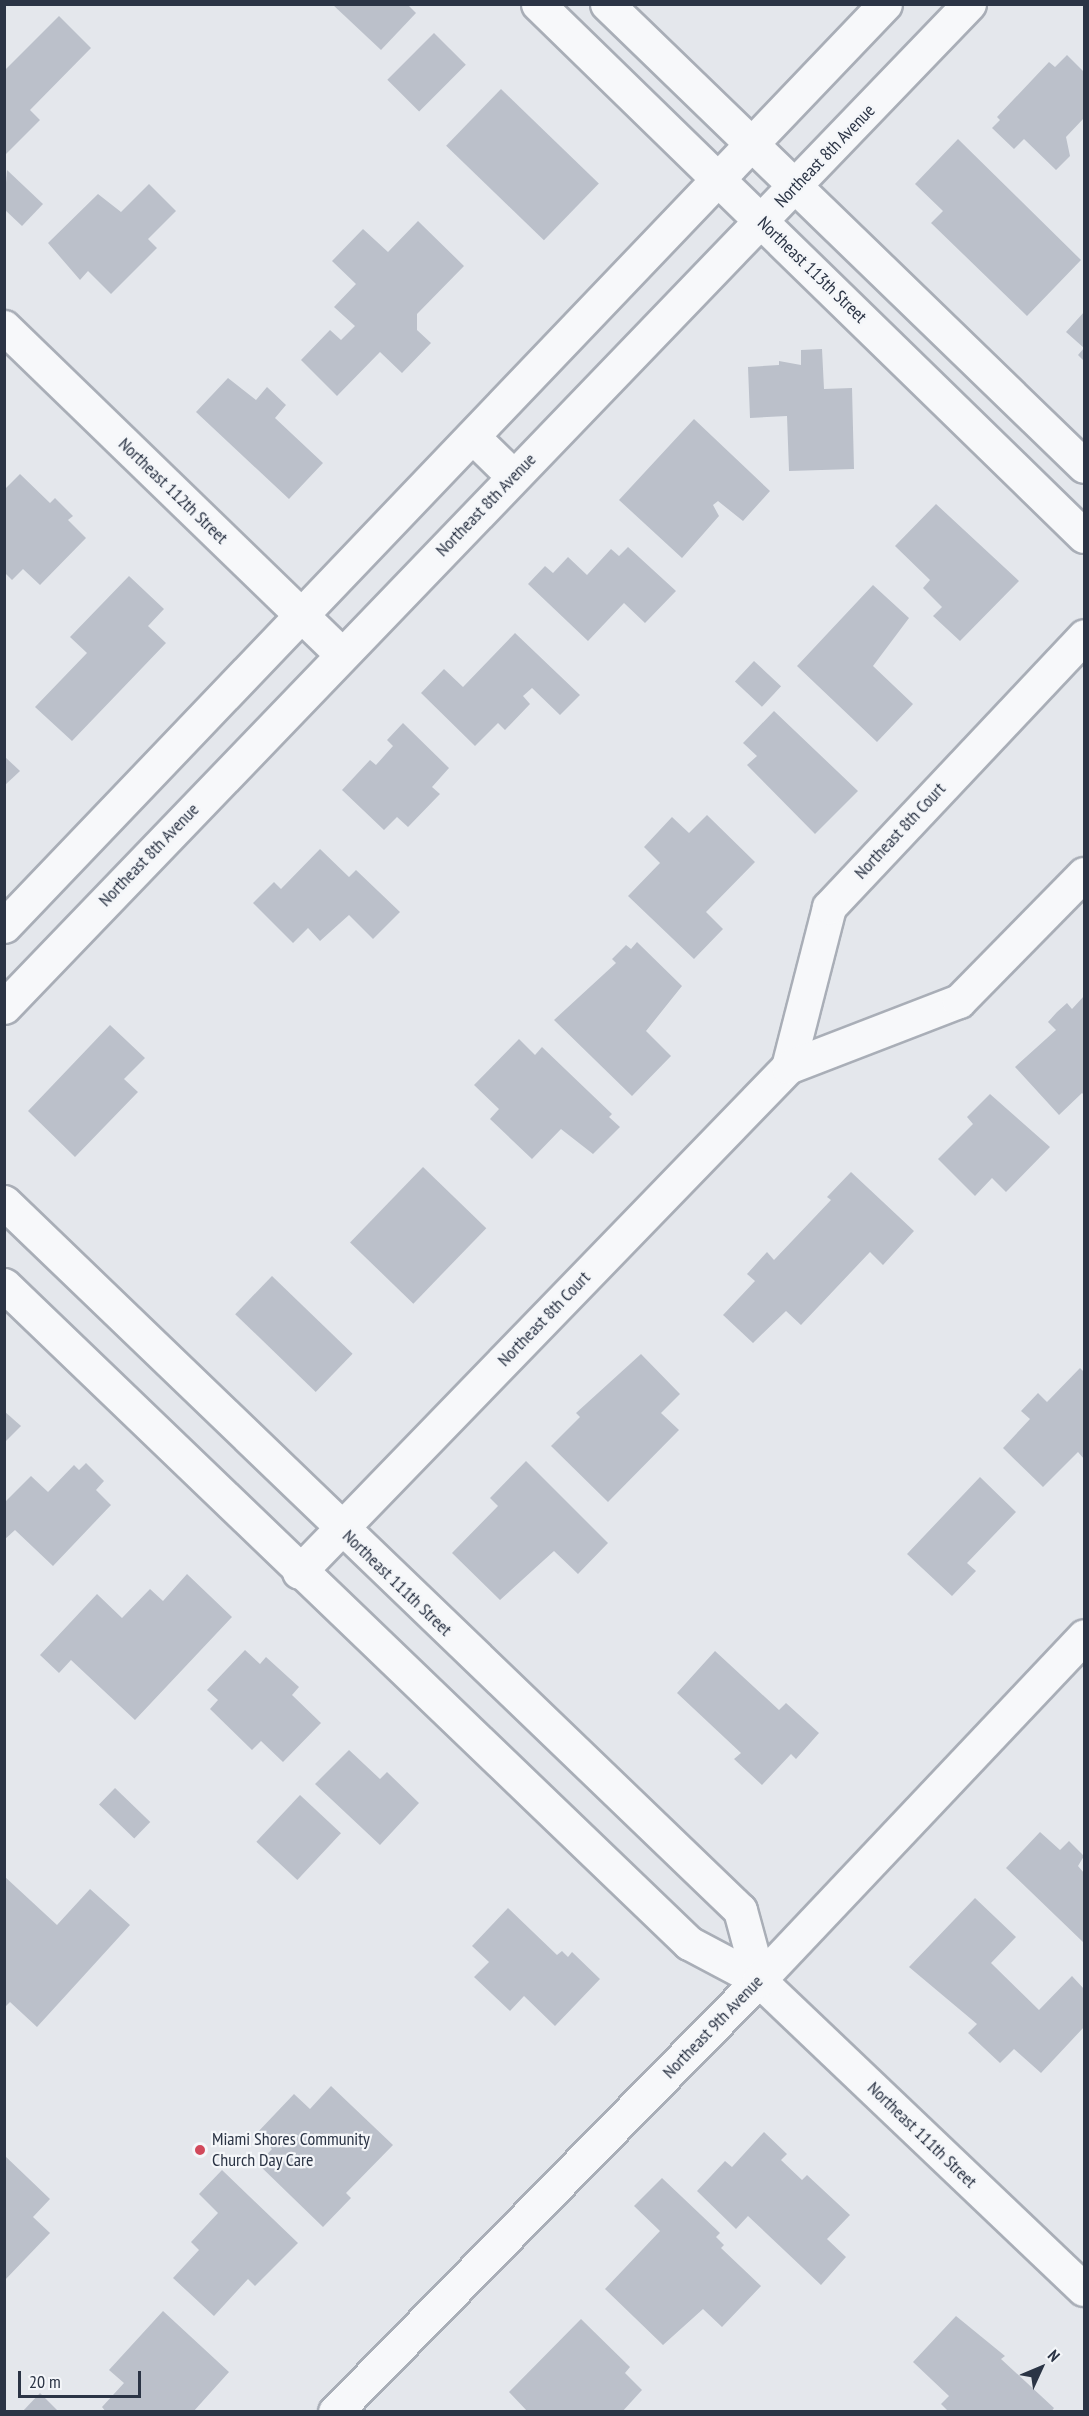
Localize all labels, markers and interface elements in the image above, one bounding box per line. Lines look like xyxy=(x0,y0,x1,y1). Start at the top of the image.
street label: Northeast 8th Avenue xyxy=(770,100,880,212)
street label: Northeast 113th Street xyxy=(753,212,871,328)
street label: Northeast 112th Street xyxy=(114,433,232,549)
street label: Northeast 8th Avenue xyxy=(431,449,541,561)
street label: Northeast 8th Court xyxy=(850,778,950,884)
street label: Northeast 8th Avenue xyxy=(94,799,204,911)
street label: Northeast 8th Court xyxy=(493,1267,595,1371)
street label: Northeast 111th Street xyxy=(338,1525,456,1641)
street label: Northeast 9th Avenue xyxy=(658,1971,768,2083)
street label: Northeast 111th Street xyxy=(863,2077,981,2193)
place label: Miami Shores Community Church Day Care xyxy=(212,2129,370,2172)
marker: Miami Shores Community Church Day Care xyxy=(193,2143,207,2157)
north arrow xyxy=(1011,2338,1071,2398)
text: N xyxy=(1044,2345,1064,2366)
scale bar xyxy=(21,2359,144,2397)
text: 20 m xyxy=(29,2370,61,2393)

